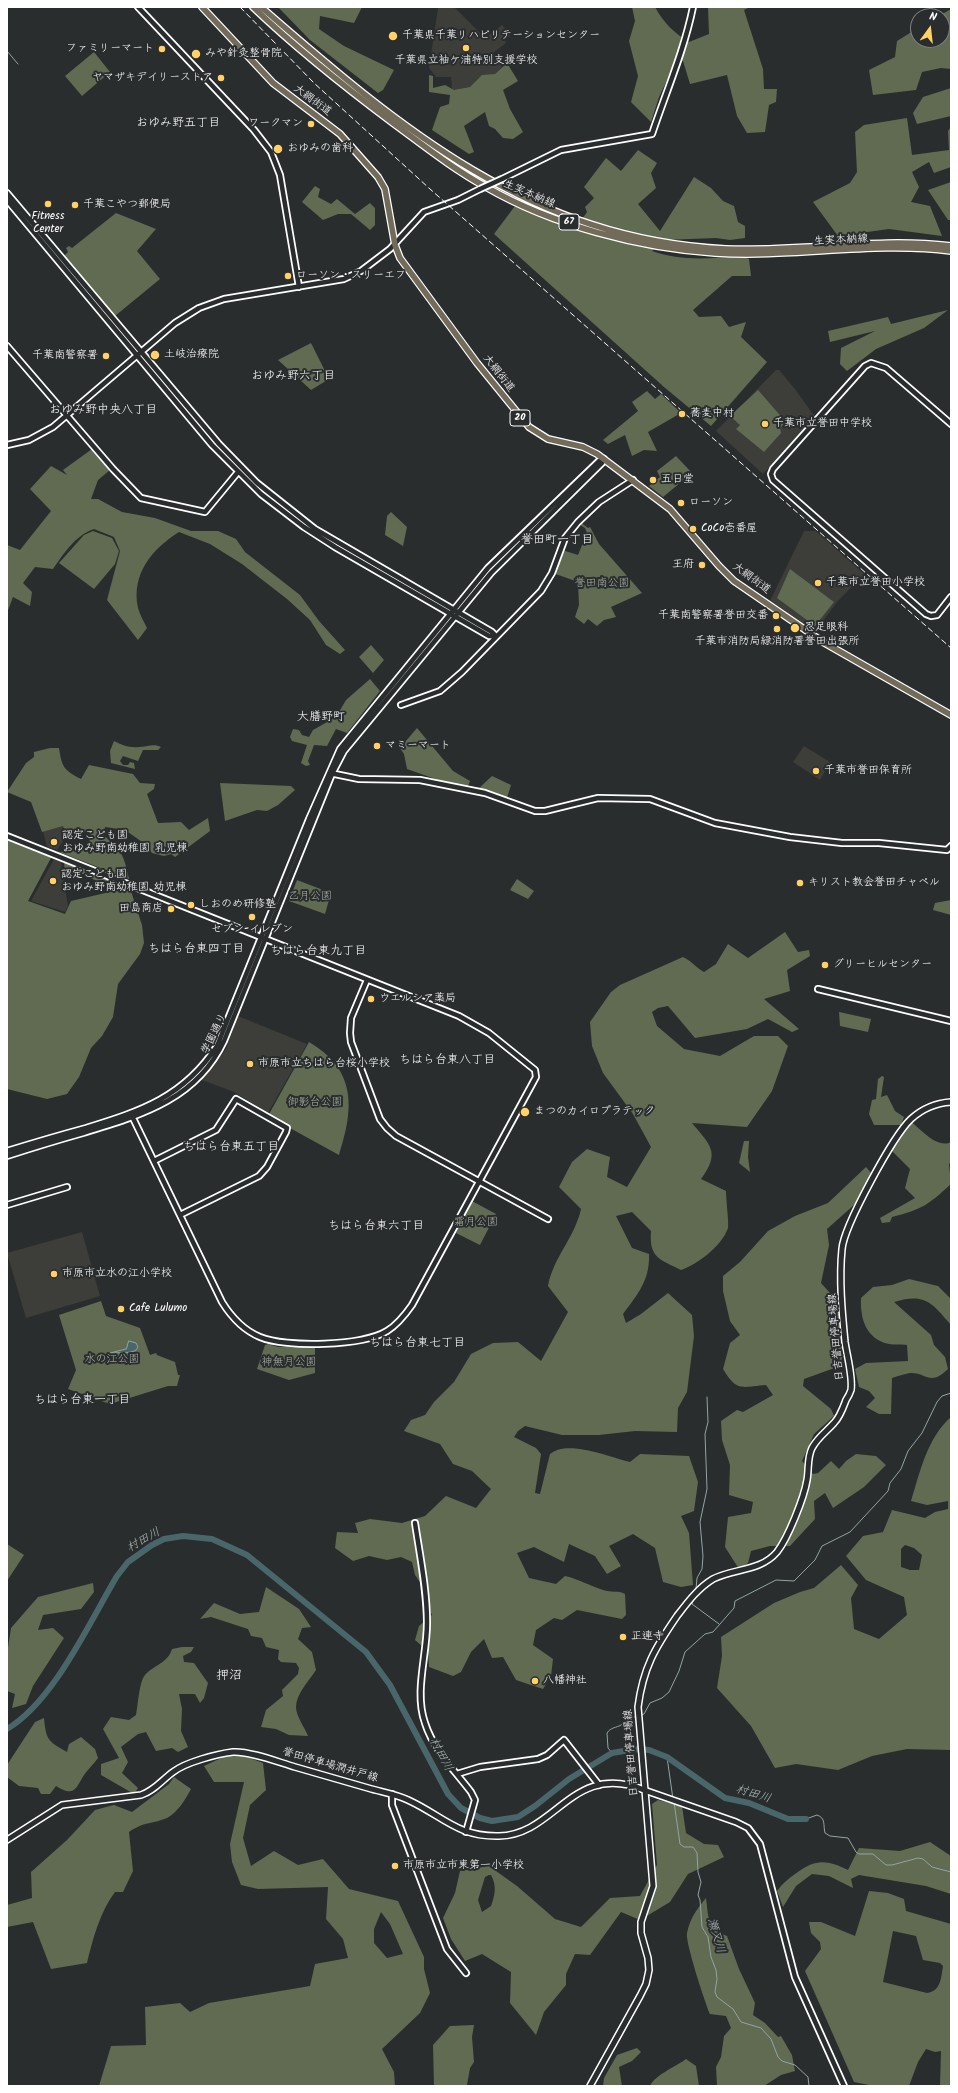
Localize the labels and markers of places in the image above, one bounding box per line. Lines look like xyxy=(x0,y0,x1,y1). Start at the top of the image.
place label: 千葉県千葉リハビリテーションセンター xyxy=(402,29,600,43)
marker: 千葉県千葉リハビリテーションセンター xyxy=(387,30,399,42)
place label: ファミリーマート xyxy=(66,42,154,56)
marker: 千葉県立袖ケ浦特別支援学校 xyxy=(461,43,471,53)
marker: ファミリーマート xyxy=(157,44,167,54)
place label: みや針灸整骨院 xyxy=(205,47,282,61)
marker: みや針灸整骨院 xyxy=(190,48,202,60)
place label: 千葉県立袖ケ浦特別支援学校 xyxy=(395,54,537,68)
place label: ヤマザキデイリーストア xyxy=(92,71,213,85)
marker: ヤマザキデイリーストア xyxy=(216,73,226,83)
place label: ワークマン xyxy=(248,117,303,131)
marker: ワークマン xyxy=(306,119,316,129)
place label: おゆみの歯科 xyxy=(287,142,353,156)
marker: おゆみの歯科 xyxy=(272,143,284,155)
place label: 千葉こやつ郵便局 xyxy=(83,198,171,212)
marker: Fitness Center xyxy=(43,199,53,209)
marker: 千葉こやつ郵便局 xyxy=(70,200,80,210)
place label: Fitness Center xyxy=(32,210,64,236)
place label: ローソン・スリーエフ xyxy=(296,269,406,283)
marker: ローソン・スリーエフ xyxy=(283,271,293,281)
place label: 土岐治療院 xyxy=(164,348,219,362)
place label: 千葉南警察署 xyxy=(32,349,98,363)
marker: 土岐治療院 xyxy=(149,349,161,361)
marker: 千葉南警察署 xyxy=(101,351,111,361)
place label: 蕎麦中村 xyxy=(690,407,734,421)
marker: 蕎麦中村 xyxy=(677,409,687,419)
place label: 千葉市立誉田中学校 xyxy=(773,417,872,431)
marker: 千葉市立誉田中学校 xyxy=(760,419,770,429)
place label: 五日堂 xyxy=(661,473,694,487)
marker: 五日堂 xyxy=(648,475,658,485)
place label: ローソン xyxy=(689,496,733,510)
marker: ローソン xyxy=(676,498,686,508)
place label: CoCo壱番屋 xyxy=(701,522,757,536)
marker: CoCo壱番屋 xyxy=(688,524,698,534)
place label: 王府 xyxy=(672,558,694,572)
marker: 王府 xyxy=(697,560,707,570)
place label: 千葉市立誉田小学校 xyxy=(826,576,925,590)
marker: 千葉市立誉田小学校 xyxy=(813,578,823,588)
place label: 千葉南警察署誉田交番 xyxy=(658,609,768,623)
marker: 千葉南警察署誉田交番 xyxy=(771,611,781,621)
place label: 忍足眼科 xyxy=(804,621,848,635)
marker: 忍足眼科 xyxy=(789,622,801,634)
marker: 千葉市消防局緑消防署誉田出張所 xyxy=(772,624,782,634)
place label: 千葉市消防局緑消防署誉田出張所 xyxy=(695,635,859,649)
place label: マミーマート xyxy=(385,739,451,753)
marker: マミーマート xyxy=(372,741,382,751)
place label: 千葉市誉田保育所 xyxy=(824,764,912,778)
marker: 千葉市誉田保育所 xyxy=(811,766,821,776)
place label: 認定こども園 おゆみ野南幼稚園 乳児棟 xyxy=(62,829,187,855)
marker: 認定こども園 おゆみ野南幼稚園 乳児棟 xyxy=(49,837,59,847)
place label: 認定こども園 おゆみ野南幼稚園 幼児棟 xyxy=(61,868,186,894)
marker: 認定こども園 おゆみ野南幼稚園 幼児棟 xyxy=(48,876,58,886)
place label: キリスト教会誉田チャペル xyxy=(808,876,940,890)
marker: キリスト教会誉田チャペル xyxy=(795,878,805,888)
place label: しおのめ研修塾 xyxy=(199,898,276,912)
marker: しおのめ研修塾 xyxy=(186,900,196,910)
place label: 田島商店 xyxy=(119,902,163,916)
marker: 田島商店 xyxy=(166,904,176,914)
marker: セブン-イレブン xyxy=(247,912,257,922)
place label: セブン-イレブン xyxy=(211,923,293,937)
place label: グリーヒルセンター xyxy=(833,958,932,972)
marker: グリーヒルセンター xyxy=(820,960,830,970)
place label: ウエルシア薬局 xyxy=(379,992,456,1006)
marker: ウエルシア薬局 xyxy=(366,994,376,1004)
place label: 市原市立ちはら台桜小学校 xyxy=(258,1057,390,1071)
marker: 市原市立ちはら台桜小学校 xyxy=(245,1059,255,1069)
place label: まつのカイロプラテック xyxy=(534,1105,655,1119)
marker: まつのカイロプラテック xyxy=(519,1106,531,1118)
place label: 市原市立水の江小学校 xyxy=(62,1267,172,1281)
marker: 市原市立水の江小学校 xyxy=(49,1269,59,1279)
place label: Cafe Lulumo xyxy=(129,1302,187,1316)
marker: Cafe Lulumo xyxy=(116,1304,126,1314)
place label: 正連寺 xyxy=(631,1630,664,1644)
marker: 正連寺 xyxy=(618,1632,628,1642)
place label: 八幡神社 xyxy=(543,1674,587,1688)
marker: 八幡神社 xyxy=(530,1676,540,1686)
place label: 市原市立市東第一小学校 xyxy=(403,1859,524,1873)
marker: 市原市立市東第一小学校 xyxy=(390,1861,400,1871)

